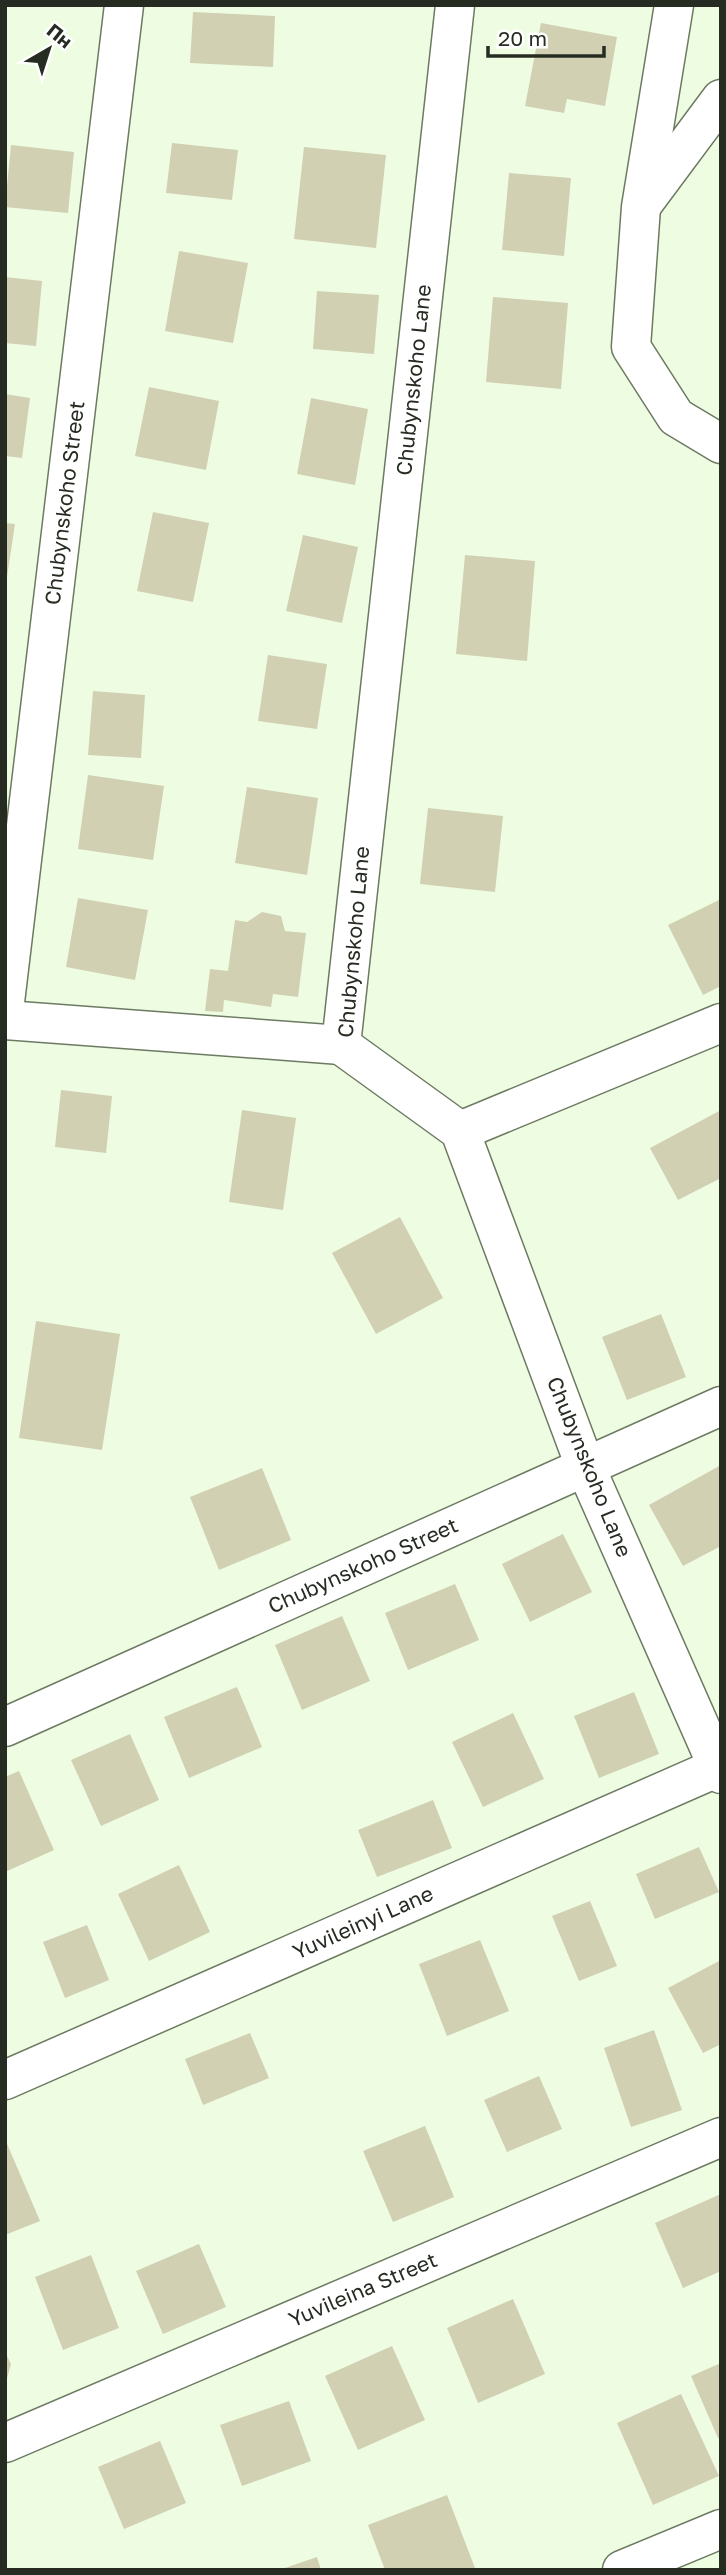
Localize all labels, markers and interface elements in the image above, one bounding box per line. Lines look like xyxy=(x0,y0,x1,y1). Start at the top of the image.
north arrow xyxy=(14,14,84,84)
scale bar xyxy=(488,14,604,58)
text: Пн xyxy=(43,18,77,52)
text: 20 m xyxy=(498,25,547,51)
street label: Chubynskoho Lane xyxy=(390,283,436,477)
street label: Chubynskoho Street xyxy=(39,399,89,606)
street label: Chubynskoho Lane xyxy=(332,845,374,1039)
street label: Chubynskoho Lane xyxy=(542,1373,638,1561)
street label: Chubynskoho Street xyxy=(264,1511,462,1619)
street label: Yuvileinyi Lane xyxy=(288,1880,437,1965)
street label: Yuvileina Street xyxy=(284,2246,441,2332)

